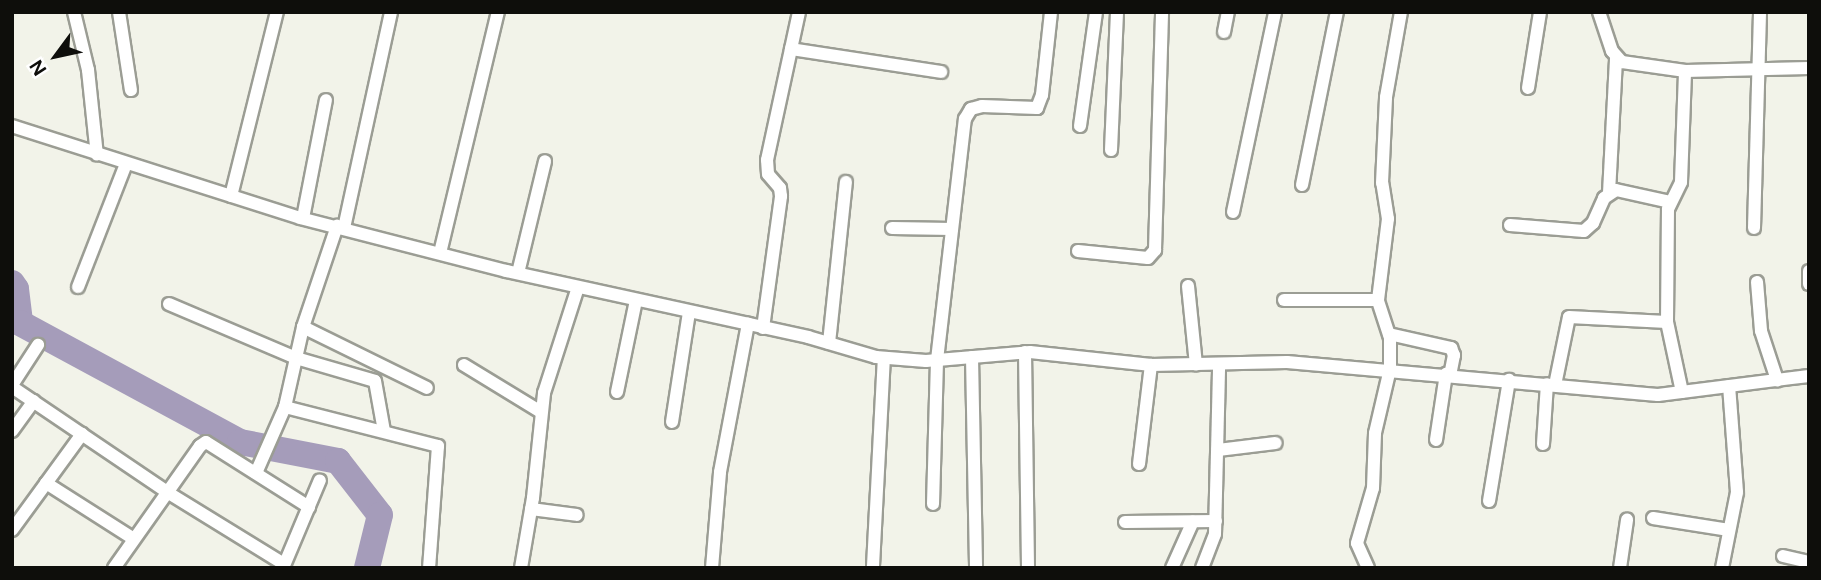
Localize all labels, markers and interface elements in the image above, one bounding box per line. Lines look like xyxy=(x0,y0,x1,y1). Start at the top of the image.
north arrow xyxy=(21,21,91,91)
text: N xyxy=(24,55,52,80)

